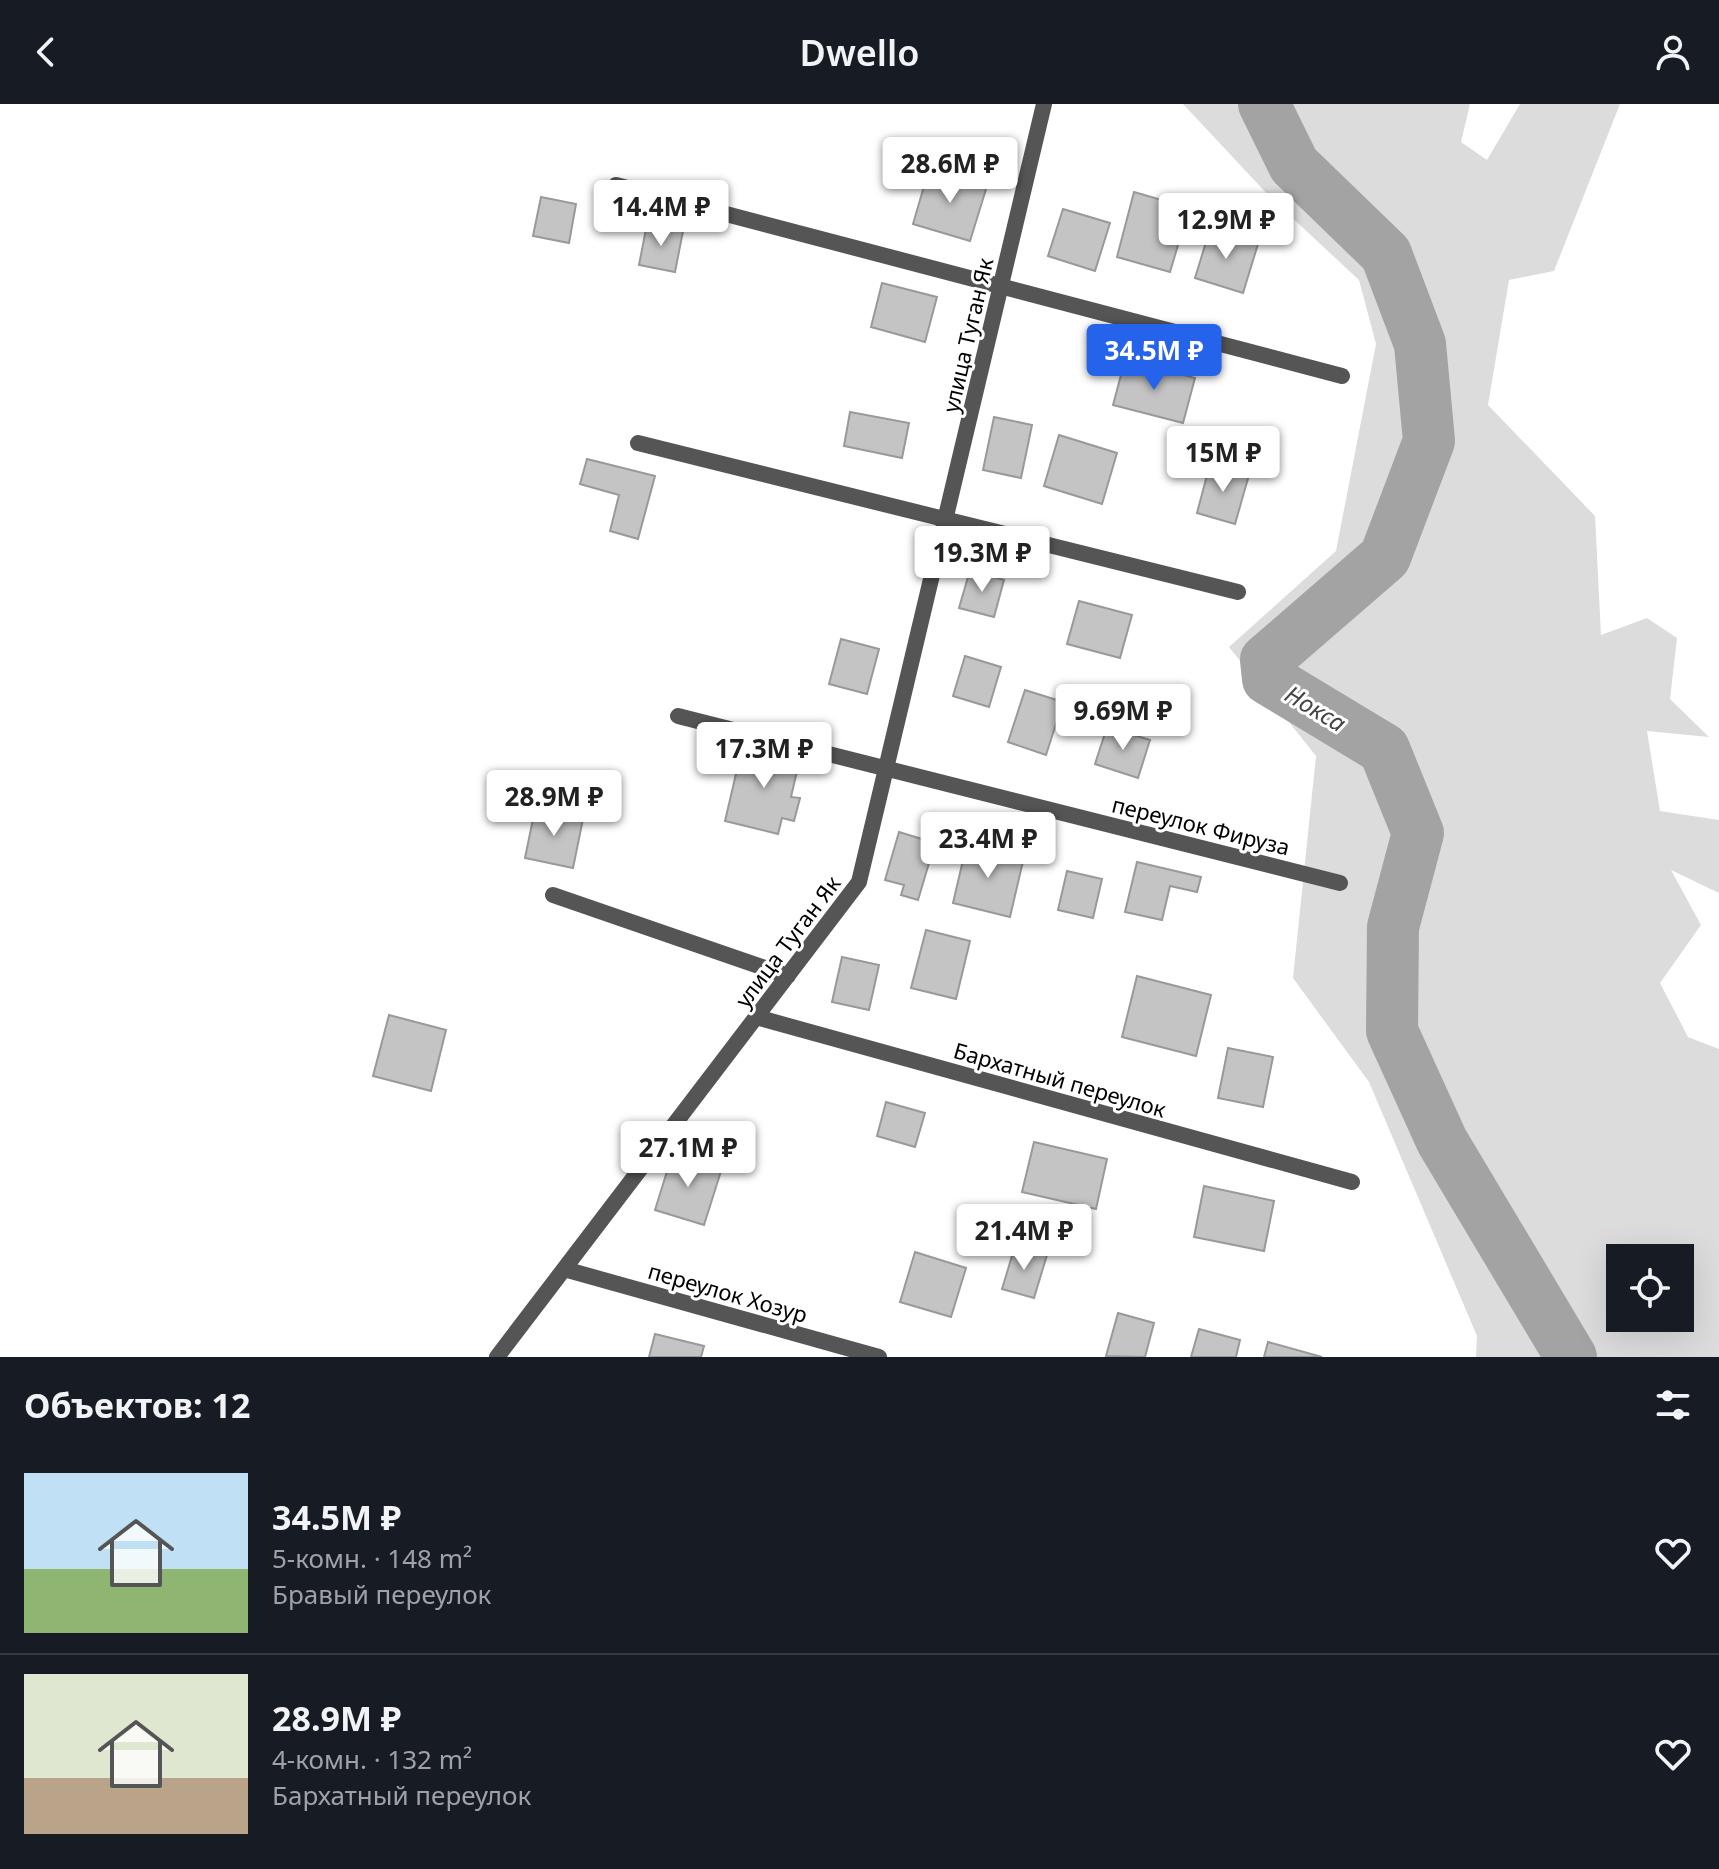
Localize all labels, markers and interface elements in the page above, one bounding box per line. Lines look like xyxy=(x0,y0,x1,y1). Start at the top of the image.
text: Dwello xyxy=(800,28,919,77)
icon: back xyxy=(24,30,68,74)
icon: person xyxy=(1651,30,1695,74)
pin: 28.6M ₽ xyxy=(876,137,1024,205)
text: 28.6M ₽ xyxy=(901,145,999,181)
pin: 14.4M ₽ xyxy=(587,180,735,248)
text: 14.4M ₽ xyxy=(612,188,710,224)
pin: 12.9M ₽ xyxy=(1152,193,1300,261)
text: 12.9M ₽ xyxy=(1177,201,1275,237)
street label: улица Туган Як xyxy=(935,254,999,415)
pin: 34.5M ₽ xyxy=(1080,324,1228,392)
text: 34.5M ₽ xyxy=(1105,332,1203,368)
pin: 15M ₽ xyxy=(1167,426,1279,494)
text: 15M ₽ xyxy=(1185,434,1261,470)
pin: 19.3M ₽ xyxy=(908,526,1056,594)
text: 19.3M ₽ xyxy=(933,534,1031,570)
water label: Нокса xyxy=(1279,677,1353,739)
pin: 9.69M ₽ xyxy=(1049,684,1197,752)
text: 9.69M ₽ xyxy=(1074,692,1172,728)
pin: 17.3M ₽ xyxy=(690,722,838,790)
text: 17.3M ₽ xyxy=(715,730,813,766)
pin: 28.9M ₽ xyxy=(480,770,628,838)
text: 28.9M ₽ xyxy=(505,778,603,814)
street label: переулок Фируза xyxy=(1109,788,1293,862)
pin: 23.4M ₽ xyxy=(914,812,1062,880)
text: 23.4M ₽ xyxy=(939,820,1037,856)
street label: улица Туган Як xyxy=(728,869,847,1013)
street label: Бархатный переулок xyxy=(950,1034,1170,1124)
pin: 27.1M ₽ xyxy=(614,1121,762,1189)
text: 27.1M ₽ xyxy=(639,1129,737,1165)
pin: 21.4M ₽ xyxy=(950,1204,1098,1272)
text: 21.4M ₽ xyxy=(975,1212,1073,1248)
map controls xyxy=(1606,1244,1694,1332)
button: locate xyxy=(1606,1244,1694,1332)
street label: переулок Хозур xyxy=(645,1255,811,1329)
text: Объектов: 12 xyxy=(24,1382,250,1428)
icon: filters xyxy=(1651,1383,1695,1427)
text: 34.5M ₽ xyxy=(272,1494,401,1540)
icon: home xyxy=(88,1505,184,1601)
icon: heart xyxy=(1651,1531,1695,1575)
text: 5-комн. · 148 m² xyxy=(272,1540,472,1576)
text: Бравый переулок xyxy=(272,1576,491,1612)
text: 28.9M ₽ xyxy=(272,1695,401,1741)
icon: home xyxy=(88,1706,184,1802)
icon: heart xyxy=(1651,1732,1695,1776)
text: 4-комн. · 132 m² xyxy=(272,1741,472,1777)
text: Бархатный переулок xyxy=(272,1777,531,1813)

